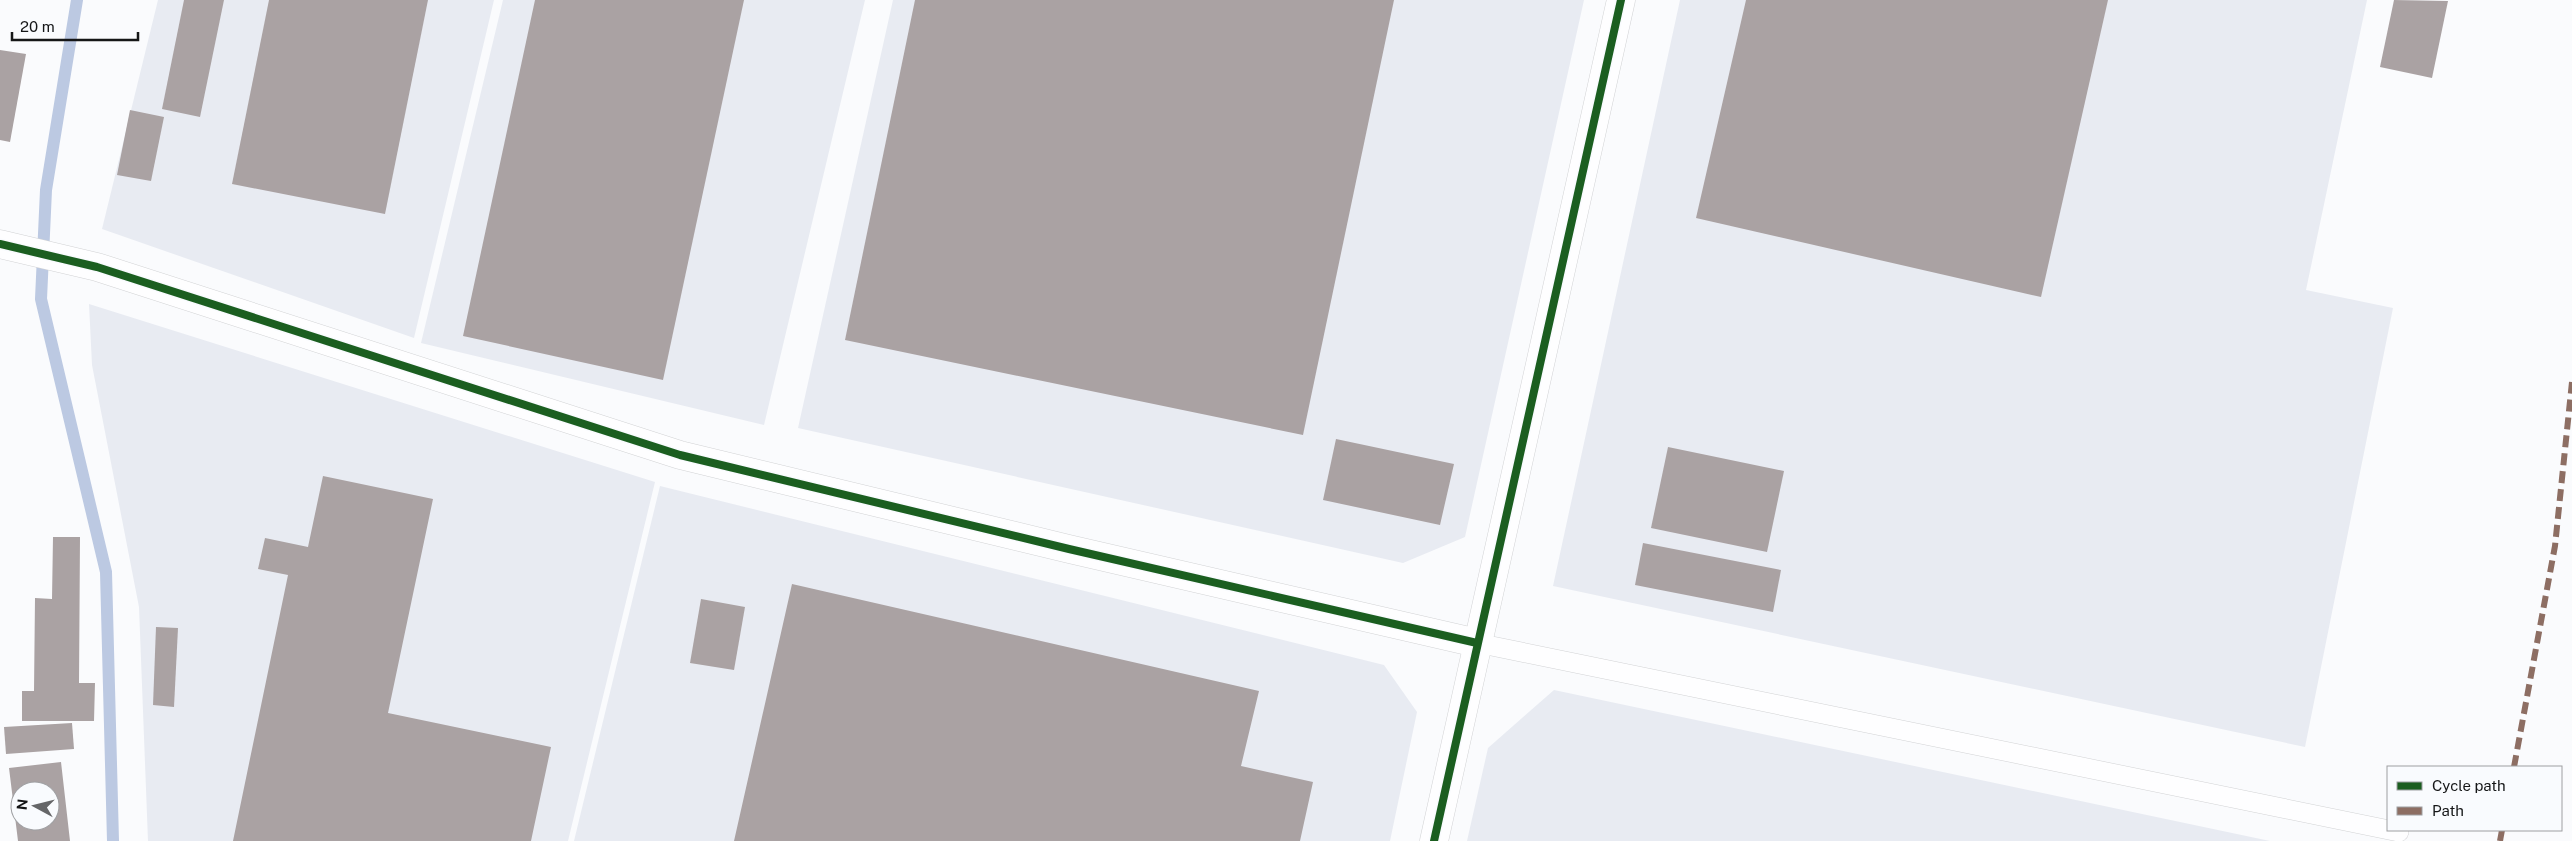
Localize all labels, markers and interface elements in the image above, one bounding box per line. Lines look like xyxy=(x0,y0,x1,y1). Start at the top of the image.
scale bar xyxy=(12,10,139,42)
text: 20 m xyxy=(20,18,55,35)
legend xyxy=(2387,766,2562,831)
text: Cycle path xyxy=(2432,777,2506,794)
north arrow xyxy=(10,781,60,831)
text: N xyxy=(13,798,31,811)
text: Path xyxy=(2432,802,2464,819)

